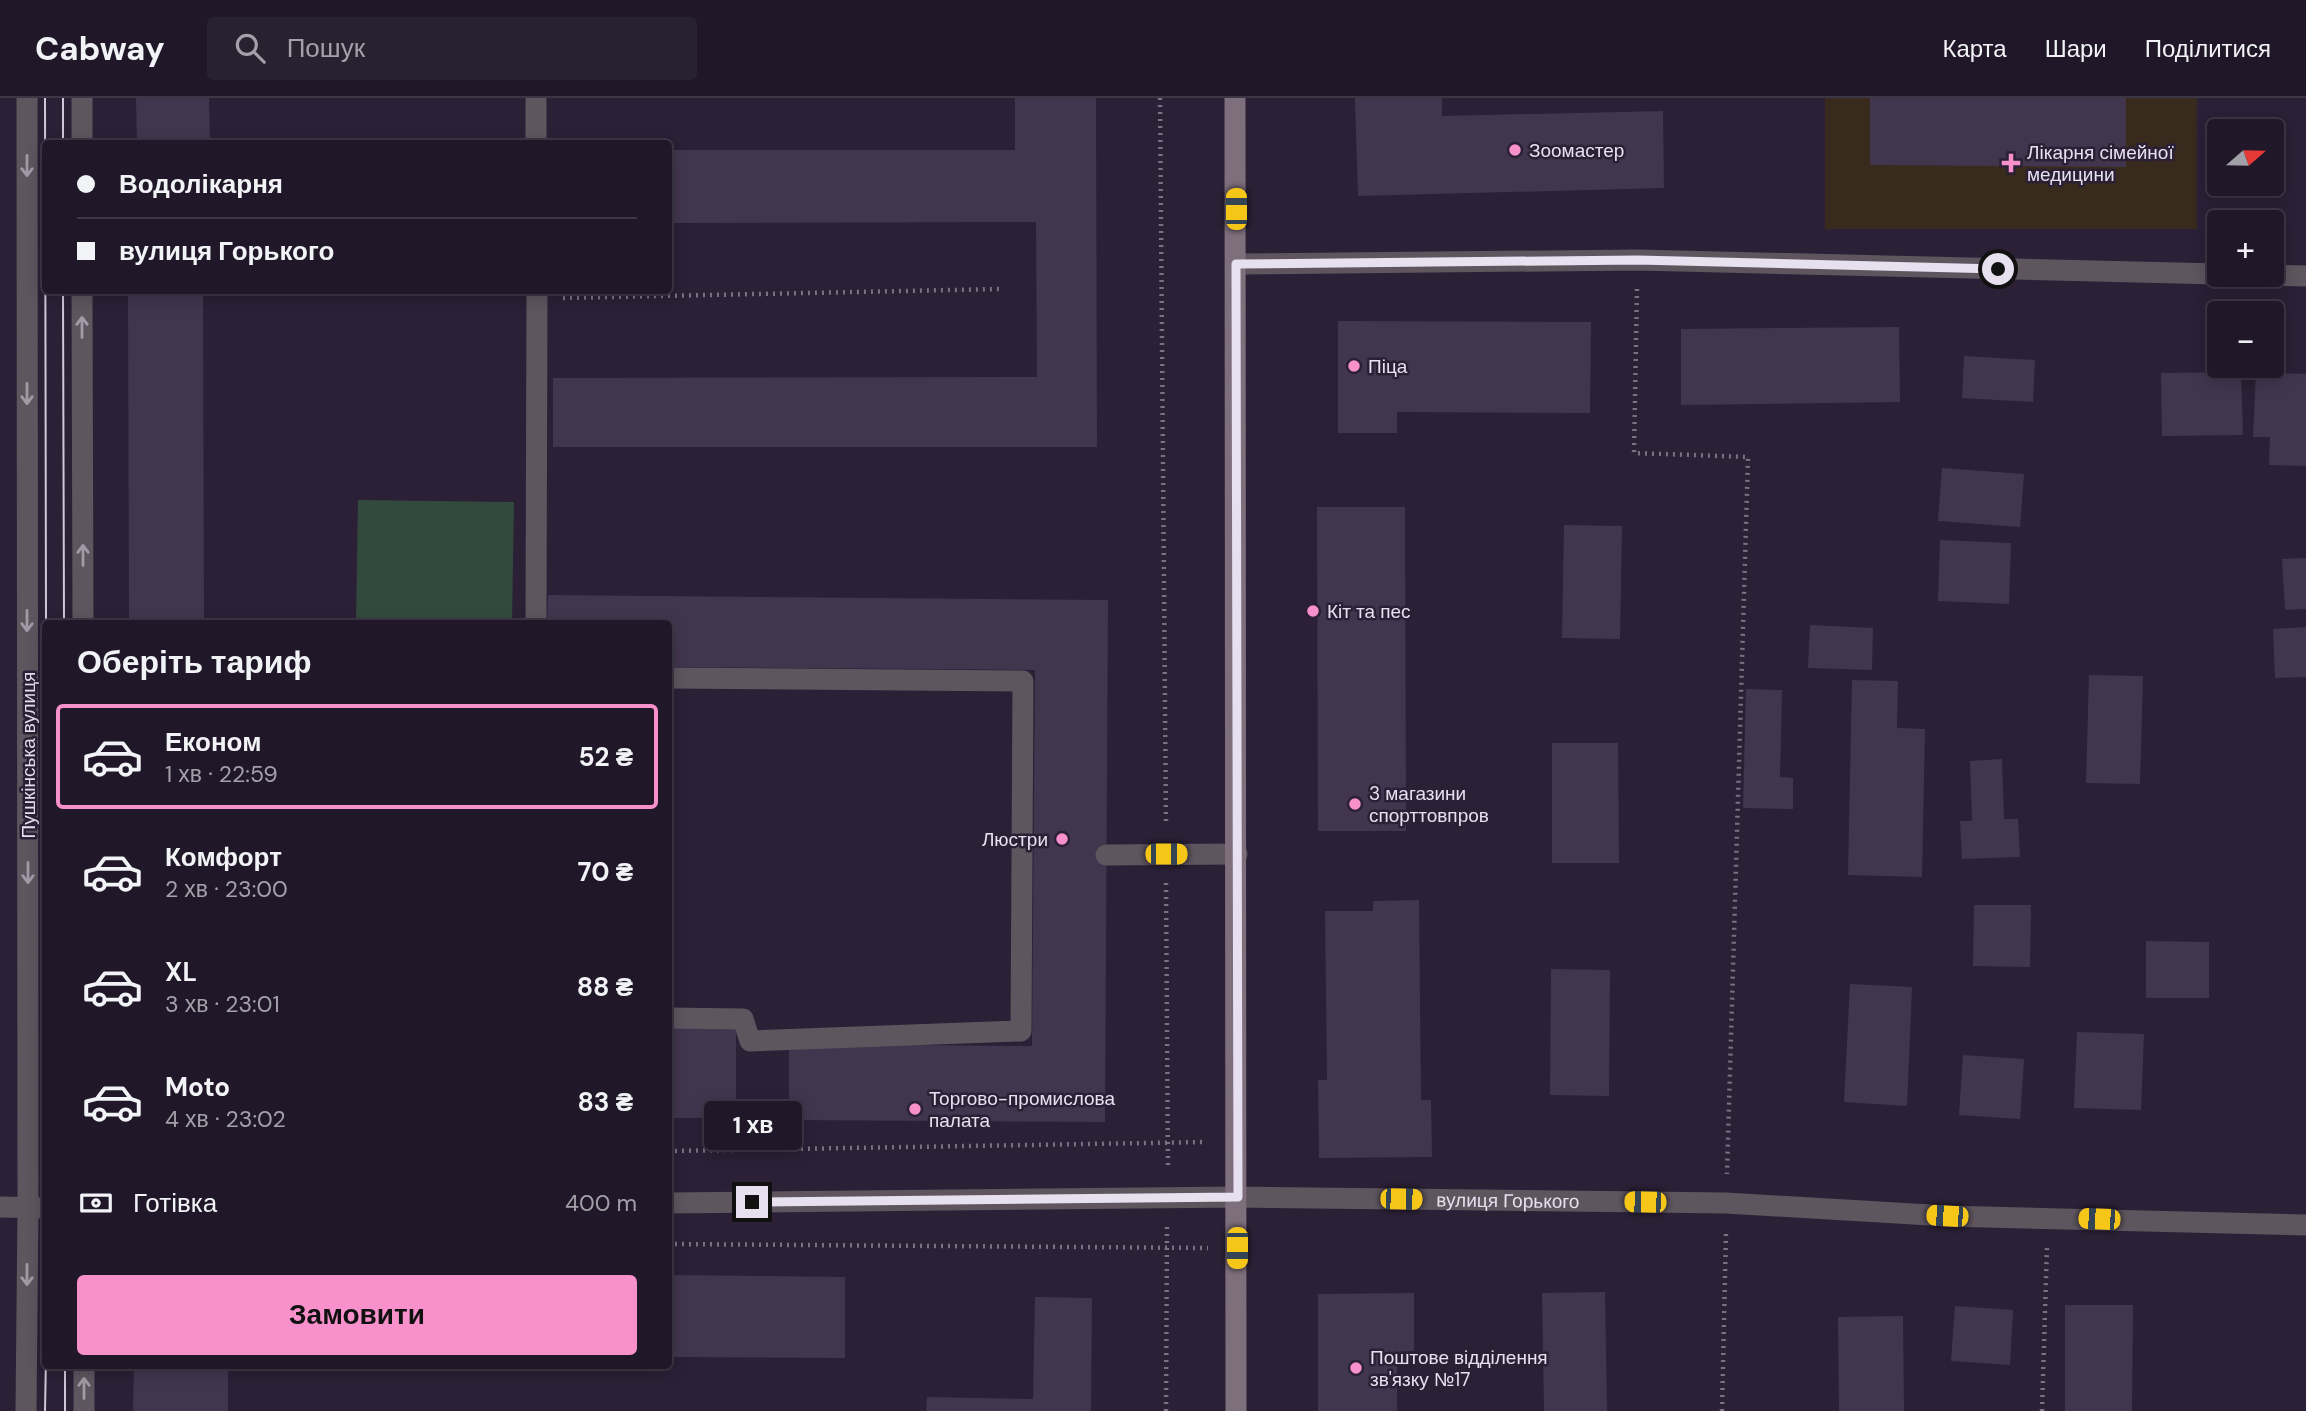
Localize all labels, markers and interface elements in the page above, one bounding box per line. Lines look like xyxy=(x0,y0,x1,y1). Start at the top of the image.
search box xyxy=(207,17,697,80)
text: Cabway xyxy=(35,27,165,70)
icon: search xyxy=(231,29,269,67)
text: Пошук xyxy=(287,31,365,65)
text: Карта xyxy=(1942,33,2007,64)
text: Шари xyxy=(2045,33,2107,64)
text: Поділитися xyxy=(2145,33,2271,64)
north arrow xyxy=(2207,119,2284,196)
map controls xyxy=(2207,119,2284,378)
place label: Зоомастер xyxy=(1529,138,1624,163)
place label: Лікарня сімейної медицини xyxy=(2027,140,2174,187)
marker: Зоомастер xyxy=(1507,142,1523,158)
marker: Лікарня сімейної медицини xyxy=(2001,153,2021,173)
one-way arrow xyxy=(20,154,34,177)
text: Водолікарня xyxy=(119,167,283,201)
car xyxy=(1226,188,1247,230)
button: + xyxy=(2207,210,2284,287)
text: вулиця Горького xyxy=(119,234,334,268)
route start xyxy=(1982,253,2014,285)
button: − xyxy=(2207,301,2284,378)
one-way arrow xyxy=(75,316,89,339)
place label: Піца xyxy=(1368,354,1408,379)
marker: Піца xyxy=(1346,358,1362,374)
one-way arrow xyxy=(20,382,34,405)
one-way arrow xyxy=(76,544,90,567)
place label: Кіт та пес xyxy=(1327,599,1411,624)
marker: Кіт та пес xyxy=(1305,603,1321,619)
one-way arrow xyxy=(20,609,34,632)
text: Оберіть тариф xyxy=(77,641,311,683)
street label: Пушкінська вулиця xyxy=(16,672,41,838)
icon: car xyxy=(81,725,144,788)
text: Економ xyxy=(165,725,261,759)
text: 52 ₴ xyxy=(579,740,633,774)
text: 1 хв · 22:59 xyxy=(165,759,278,789)
place label: 3 магазини спорттовпров xyxy=(1369,781,1489,828)
marker: 3 магазини спорттовпров xyxy=(1347,796,1363,812)
place label: Люстри xyxy=(982,827,1048,852)
marker: Люстри xyxy=(1054,831,1070,847)
icon: car xyxy=(81,840,144,903)
text: Комфорт xyxy=(165,840,282,874)
car xyxy=(1146,844,1188,865)
text: 70 ₴ xyxy=(577,855,633,889)
one-way arrow xyxy=(21,861,35,884)
text: 2 хв · 23:00 xyxy=(165,874,288,904)
icon: car xyxy=(81,955,144,1018)
text: XL xyxy=(165,955,197,989)
text: 88 ₴ xyxy=(577,970,633,1004)
text: 3 хв · 23:01 xyxy=(165,989,280,1019)
icon: car xyxy=(81,1070,144,1133)
text: Moto xyxy=(165,1070,230,1104)
text: 83 ₴ xyxy=(577,1085,633,1119)
place label: Торгово-промислова палата xyxy=(929,1086,1115,1133)
callout: 1 хв xyxy=(703,1100,801,1150)
marker: Торгово-промислова палата xyxy=(907,1101,923,1117)
text: 4 хв · 23:02 xyxy=(165,1104,286,1134)
text: 1 хв xyxy=(733,1110,773,1140)
icon: cash xyxy=(77,1184,115,1222)
text: Готівка xyxy=(133,1186,217,1220)
route end xyxy=(736,1186,768,1218)
street label: вулиця Горького xyxy=(1436,1187,1580,1214)
text: 400 m xyxy=(565,1188,637,1218)
car xyxy=(1380,1188,1423,1210)
car xyxy=(1624,1191,1667,1213)
car xyxy=(1926,1204,1969,1228)
car xyxy=(2078,1208,2121,1230)
car xyxy=(1227,1227,1248,1269)
one-way arrow xyxy=(20,1263,34,1286)
button: Замовити xyxy=(77,1275,637,1355)
place label: Поштове відділення зв'язку №17 xyxy=(1370,1345,1548,1392)
marker: Поштове відділення зв'язку №17 xyxy=(1348,1360,1364,1376)
one-way arrow xyxy=(77,1377,91,1400)

